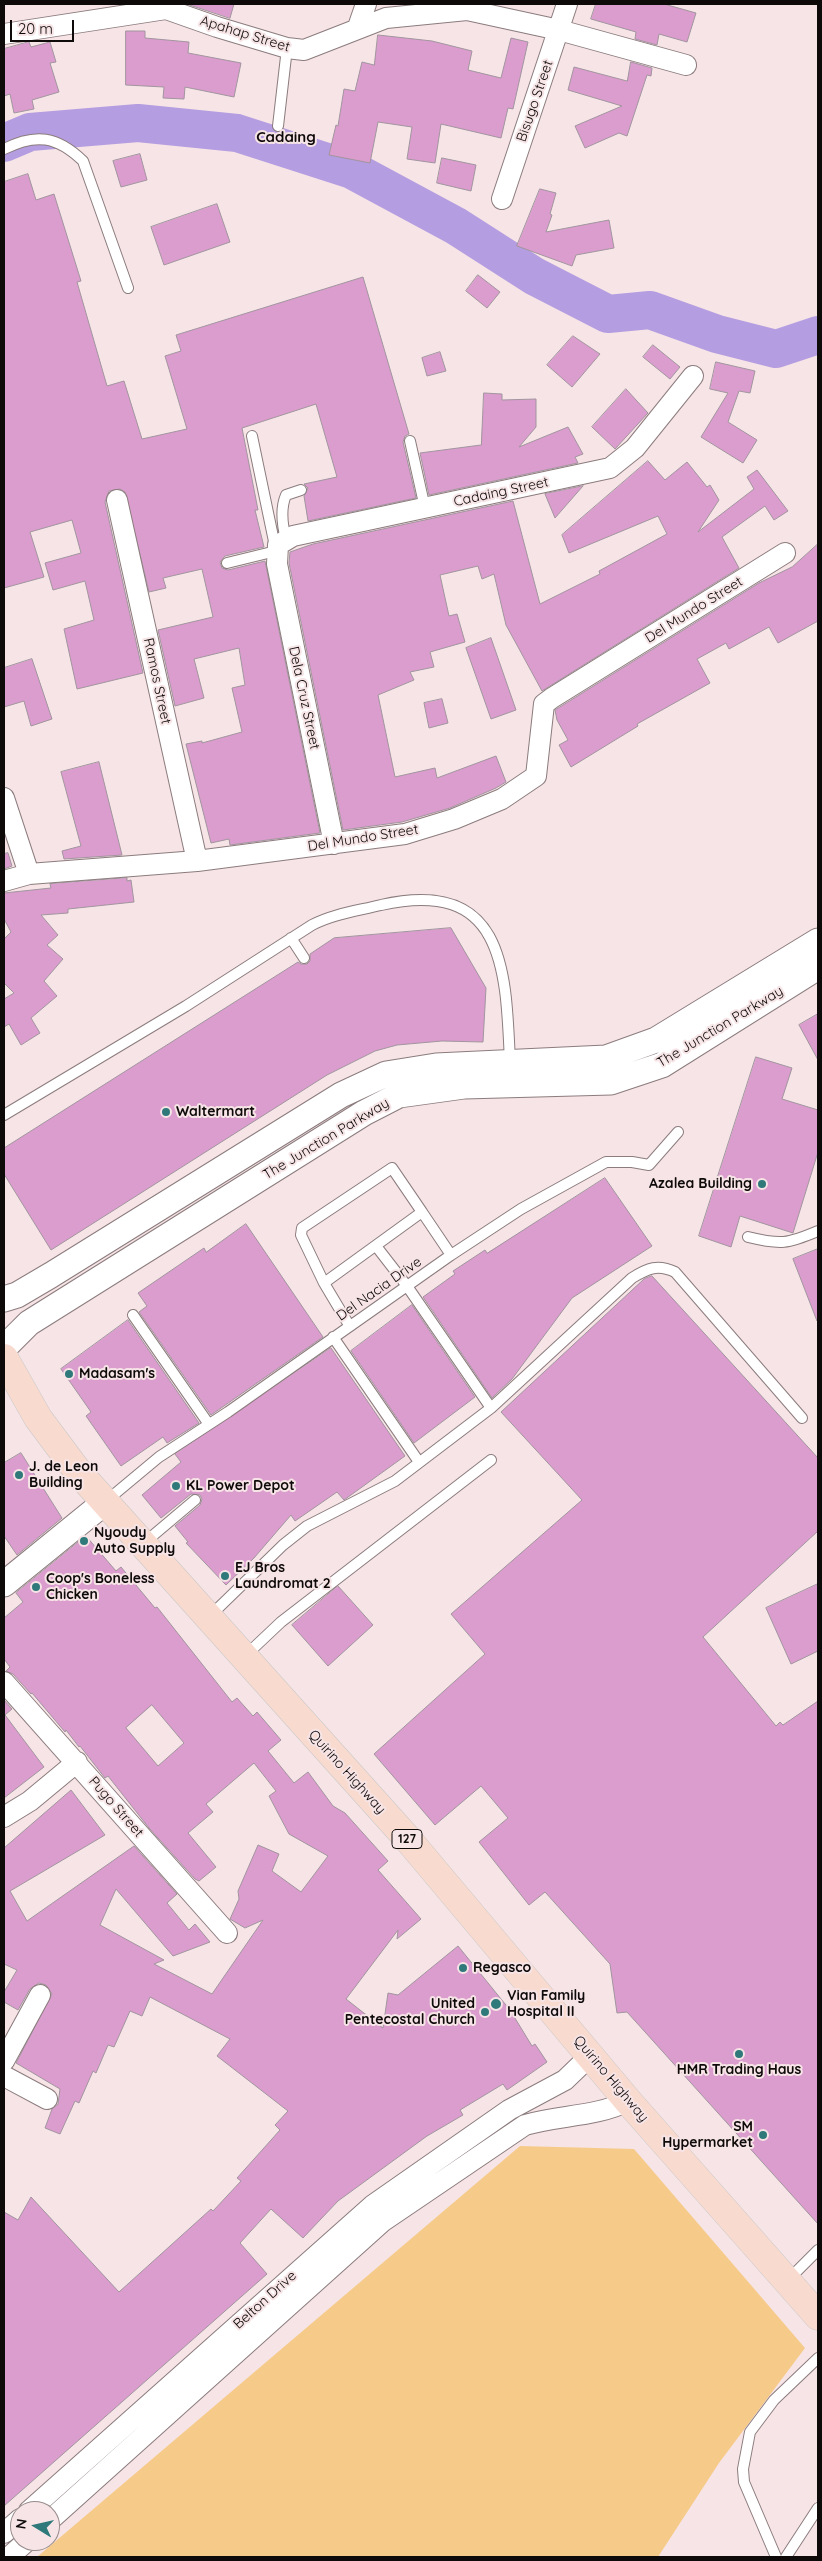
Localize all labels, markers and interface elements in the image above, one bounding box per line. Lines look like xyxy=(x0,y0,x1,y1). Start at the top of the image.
scale bar xyxy=(12,10,76,42)
street label: Apahap Street xyxy=(198,12,292,56)
text: 20 m xyxy=(18,19,53,38)
street label: Bisugo Street xyxy=(513,58,557,144)
district label: Cadaing xyxy=(256,128,316,146)
street label: Cadaing Street xyxy=(452,474,550,510)
street label: Del Mundo Street xyxy=(642,573,746,647)
street label: Ramos Street xyxy=(140,636,174,726)
street label: Dela Cruz Street xyxy=(285,645,323,751)
street label: Del Mundo Street xyxy=(306,821,420,855)
street label: The Junction Parkway xyxy=(654,983,786,1071)
street label: The Junction Parkway xyxy=(260,1095,392,1183)
place label: Waltermart xyxy=(176,1104,255,1120)
marker: Waltermart xyxy=(160,1106,172,1118)
place label: Azalea Building xyxy=(649,1176,752,1192)
marker: Azalea Building xyxy=(756,1178,768,1190)
street label: Del Nacia Drive xyxy=(333,1253,425,1325)
place label: Madasam's xyxy=(79,1366,155,1382)
marker: Madasam's xyxy=(63,1368,75,1380)
place label: J. de Leon Building xyxy=(29,1459,98,1491)
marker: J. de Leon Building xyxy=(13,1469,25,1481)
place label: KL Power Depot xyxy=(186,1478,295,1494)
marker: KL Power Depot xyxy=(170,1480,182,1492)
place label: Nyoudy Auto Supply xyxy=(94,1525,175,1558)
marker: Nyoudy Auto Supply xyxy=(78,1535,90,1547)
place label: EJ Bros Laundromat 2 xyxy=(235,1560,331,1592)
marker: EJ Bros Laundromat 2 xyxy=(219,1570,231,1582)
place label: Coop's Boneless Chicken xyxy=(46,1571,155,1604)
marker: Coop's Boneless Chicken xyxy=(30,1581,42,1593)
street label: Quirino Highway xyxy=(305,1726,389,1818)
street label: Pugo Street xyxy=(85,1773,147,1841)
road number: 127 xyxy=(392,1830,422,1848)
place label: Regasco xyxy=(473,1960,531,1976)
marker: Regasco xyxy=(457,1962,469,1974)
place label: Vian Family Hospital II xyxy=(507,1988,585,2020)
place label: United Pentecostal Church xyxy=(345,1996,475,2028)
marker: Vian Family Hospital II xyxy=(489,1997,503,2011)
marker: United Pentecostal Church xyxy=(479,2006,491,2018)
street label: Quirino Highway xyxy=(570,2032,652,2126)
marker: HMR Trading Haus xyxy=(733,2048,745,2060)
place label: HMR Trading Haus xyxy=(677,2062,801,2078)
place label: SM Hypermarket xyxy=(662,2119,753,2152)
marker: SM Hypermarket xyxy=(757,2129,769,2141)
street label: Belton Drive xyxy=(230,2267,300,2333)
north arrow xyxy=(10,2501,60,2551)
text: N xyxy=(11,2517,31,2530)

